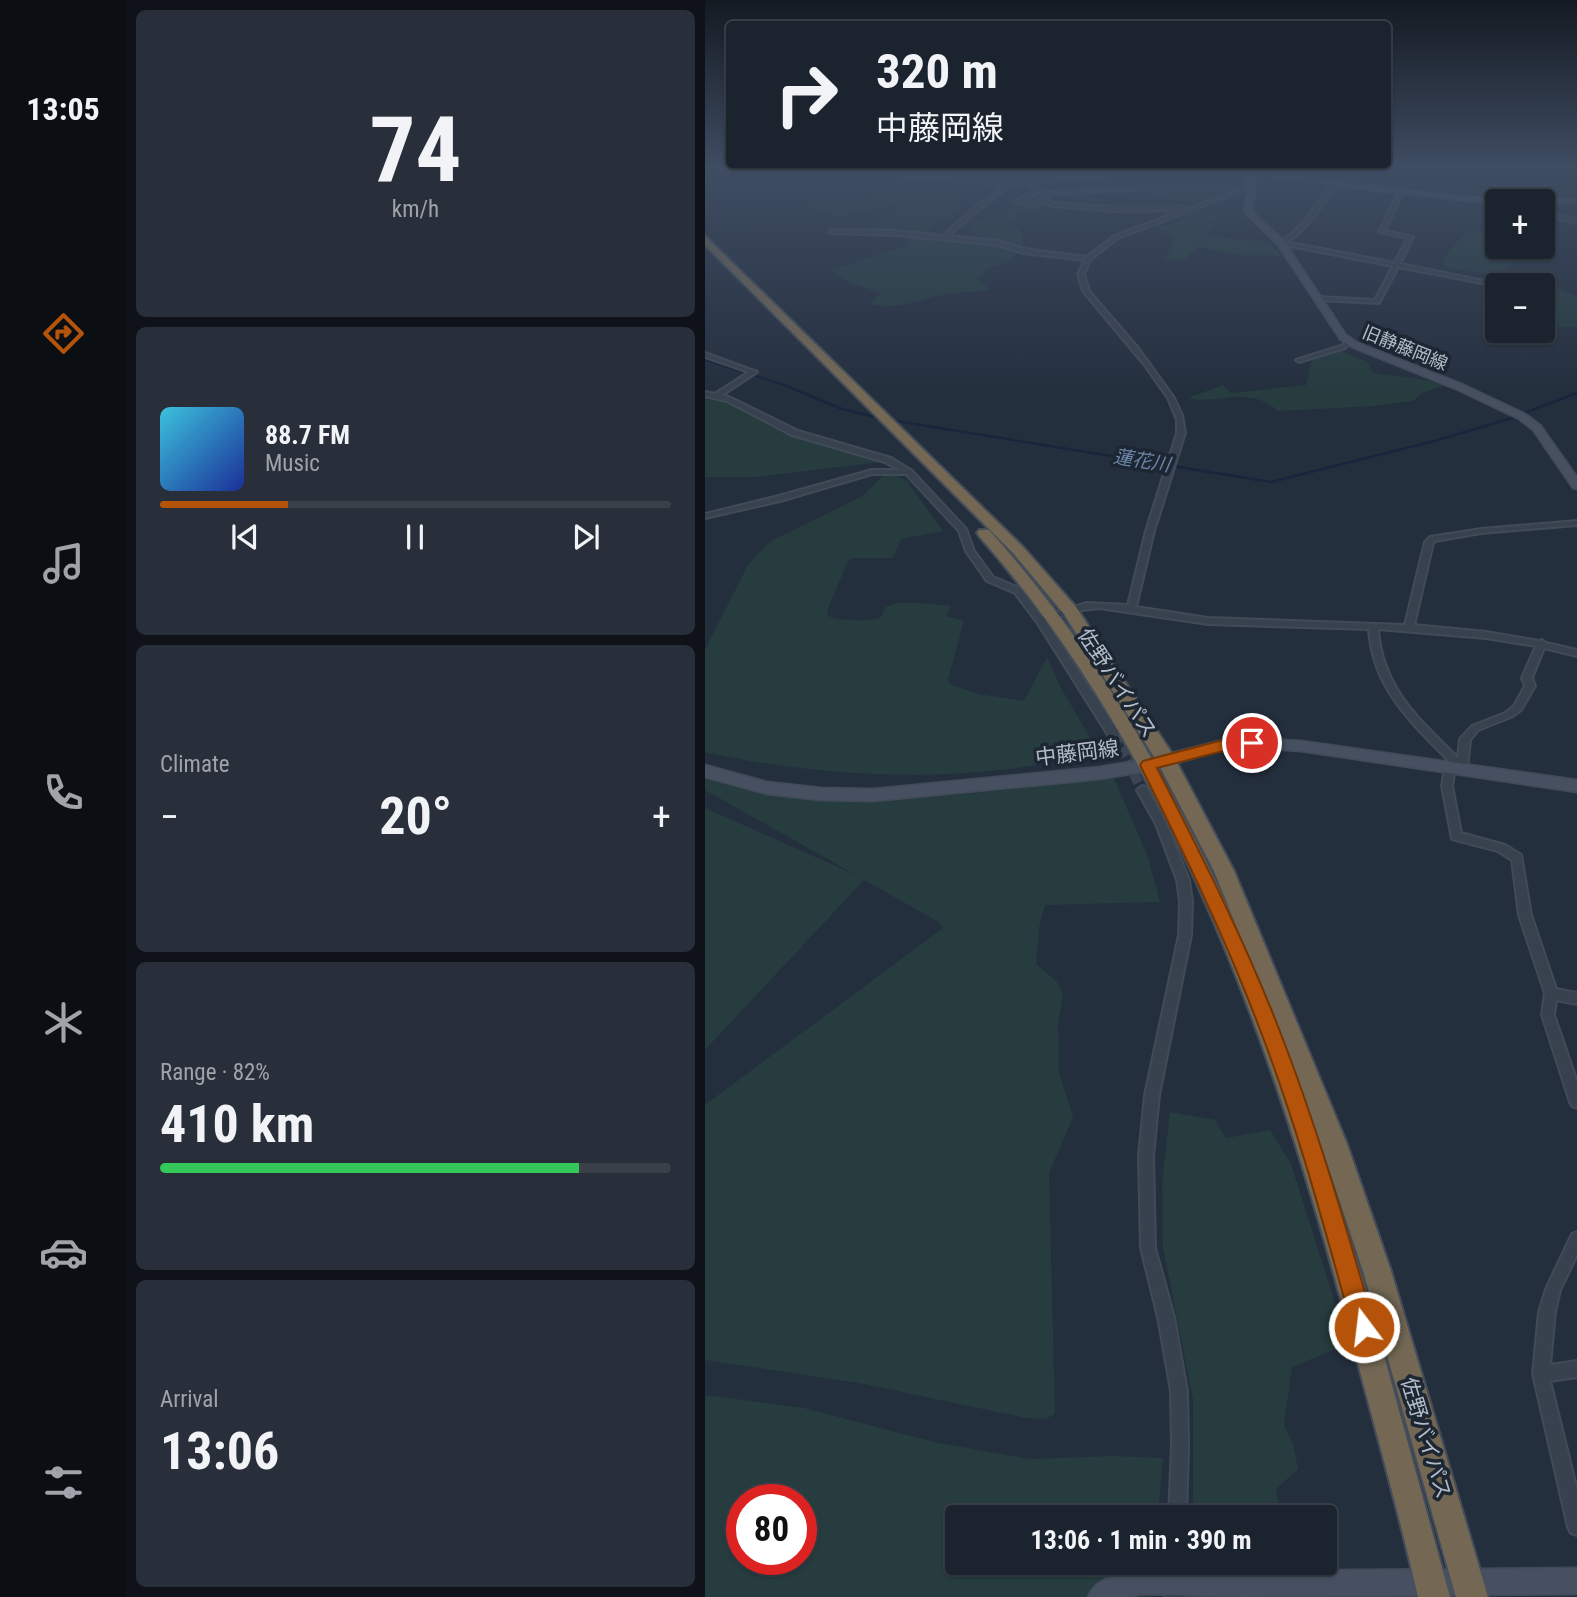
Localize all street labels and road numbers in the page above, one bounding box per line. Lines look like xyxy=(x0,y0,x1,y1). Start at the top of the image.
street label: 旧静藤岡線 xyxy=(1360,321,1451,374)
street label: 佐野バイパス xyxy=(1073,624,1161,742)
street label: 中藤岡線 xyxy=(1034,736,1120,770)
street label: 佐野バイパス xyxy=(1396,1374,1456,1502)

